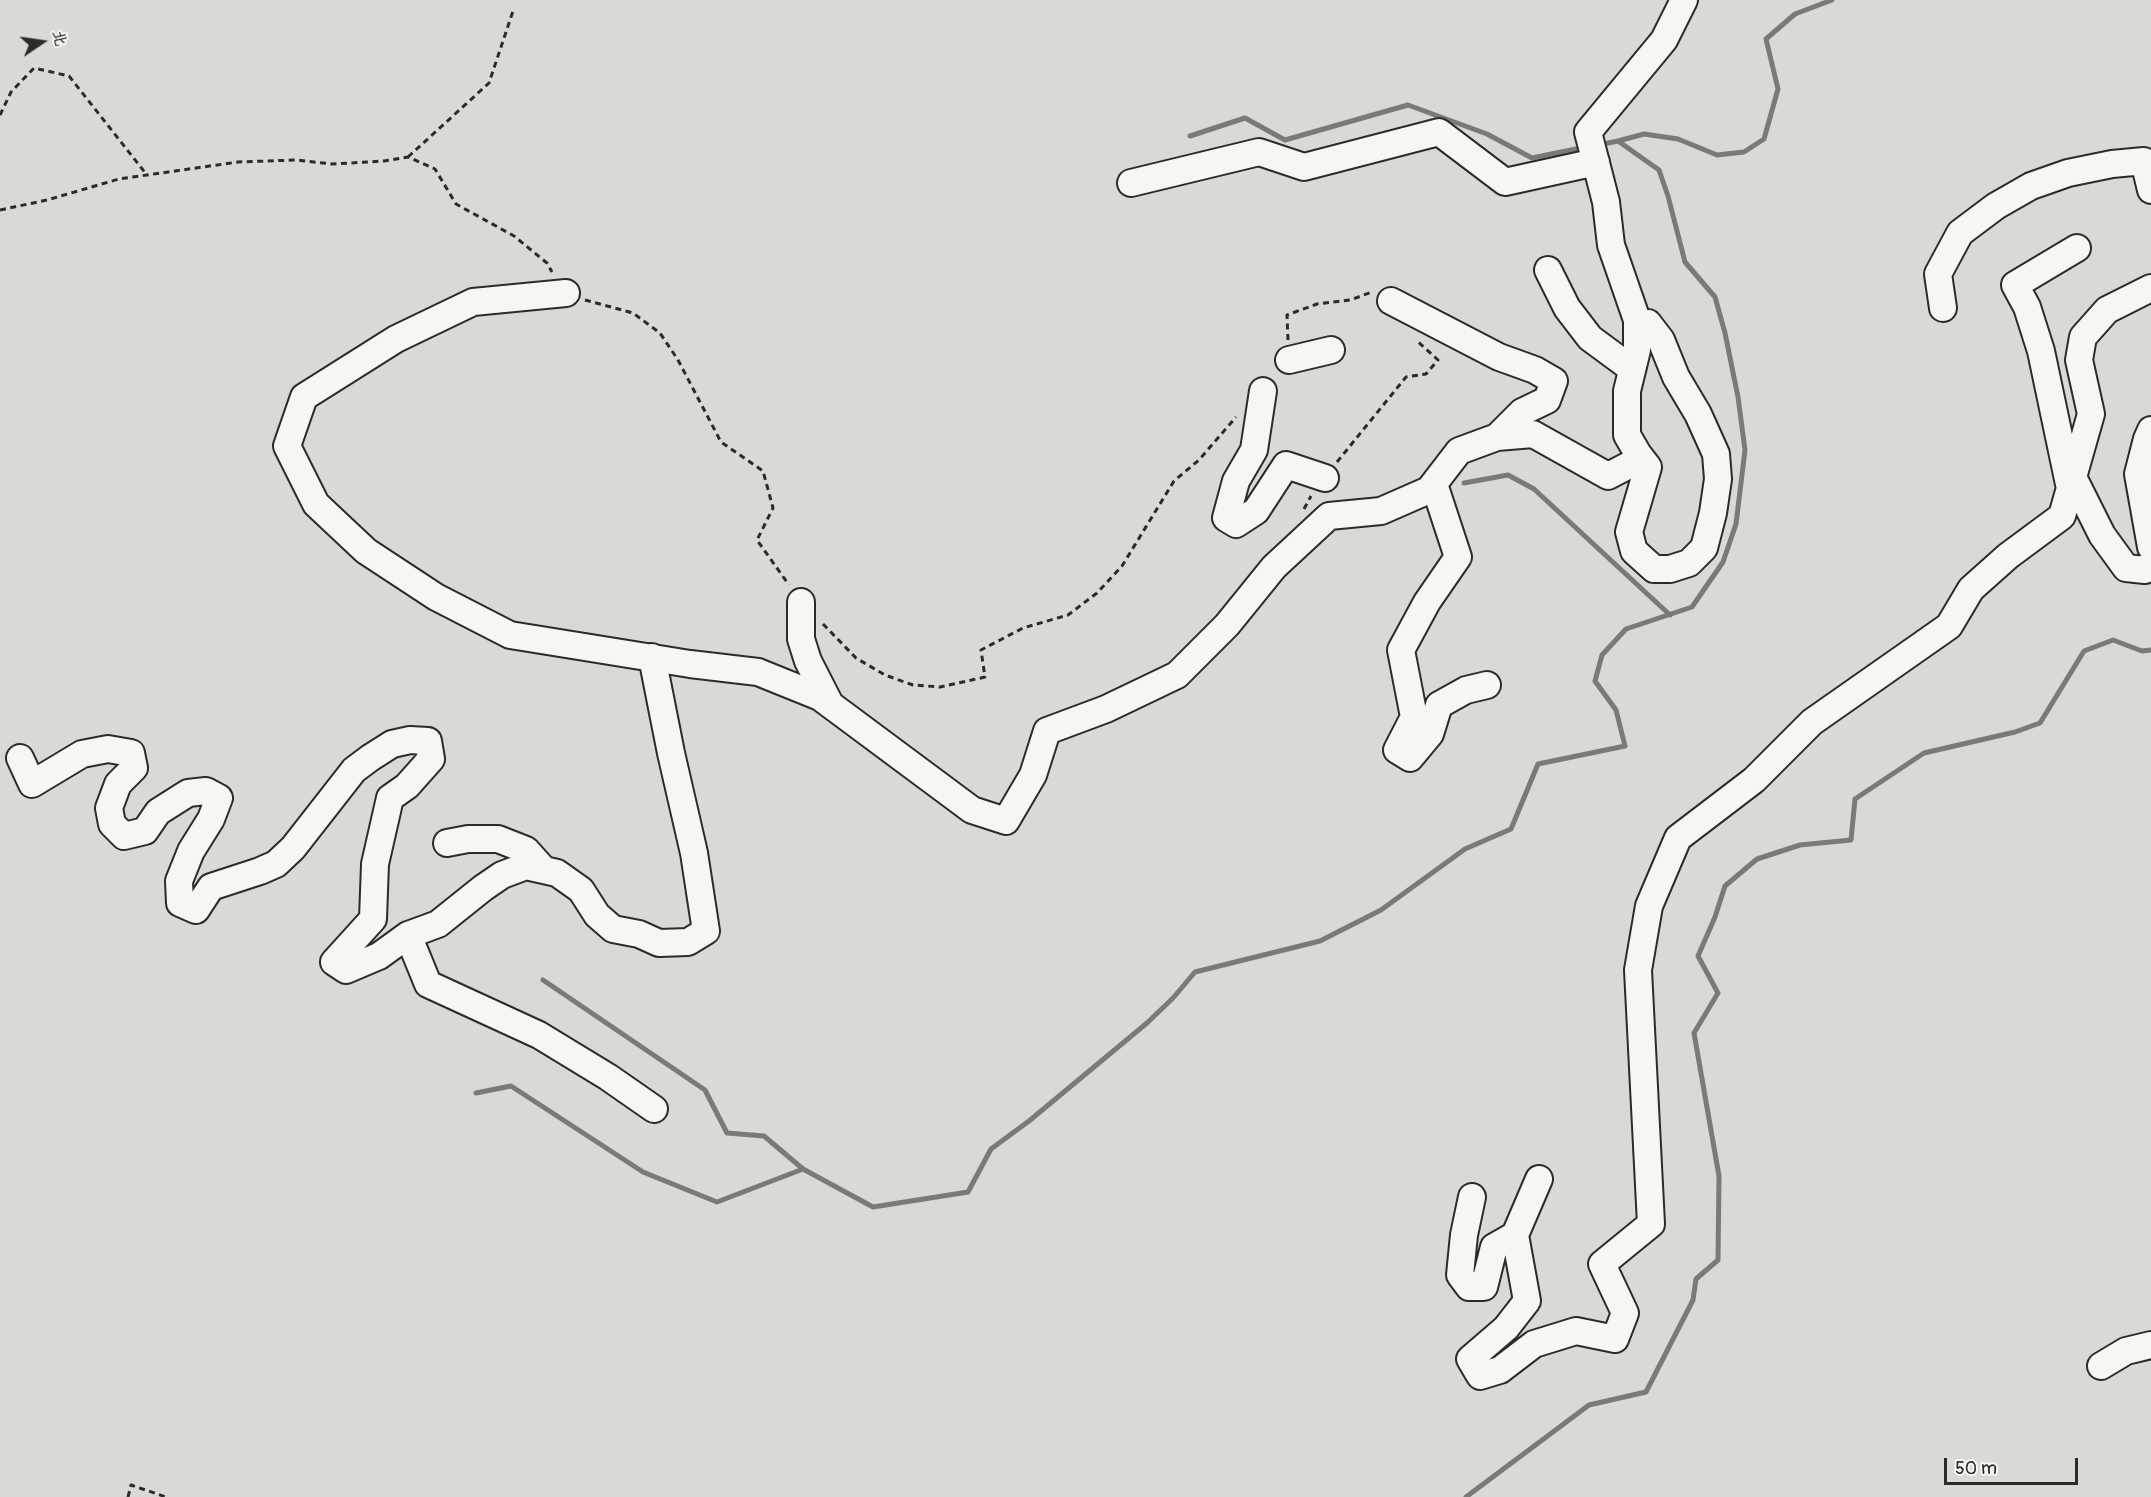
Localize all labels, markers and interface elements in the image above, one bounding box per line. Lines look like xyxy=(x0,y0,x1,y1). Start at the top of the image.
north arrow xyxy=(12,12,72,72)
text: 北 xyxy=(48,28,71,48)
scale bar xyxy=(1947,1446,2080,1484)
text: 50 m xyxy=(1955,1457,1997,1480)

